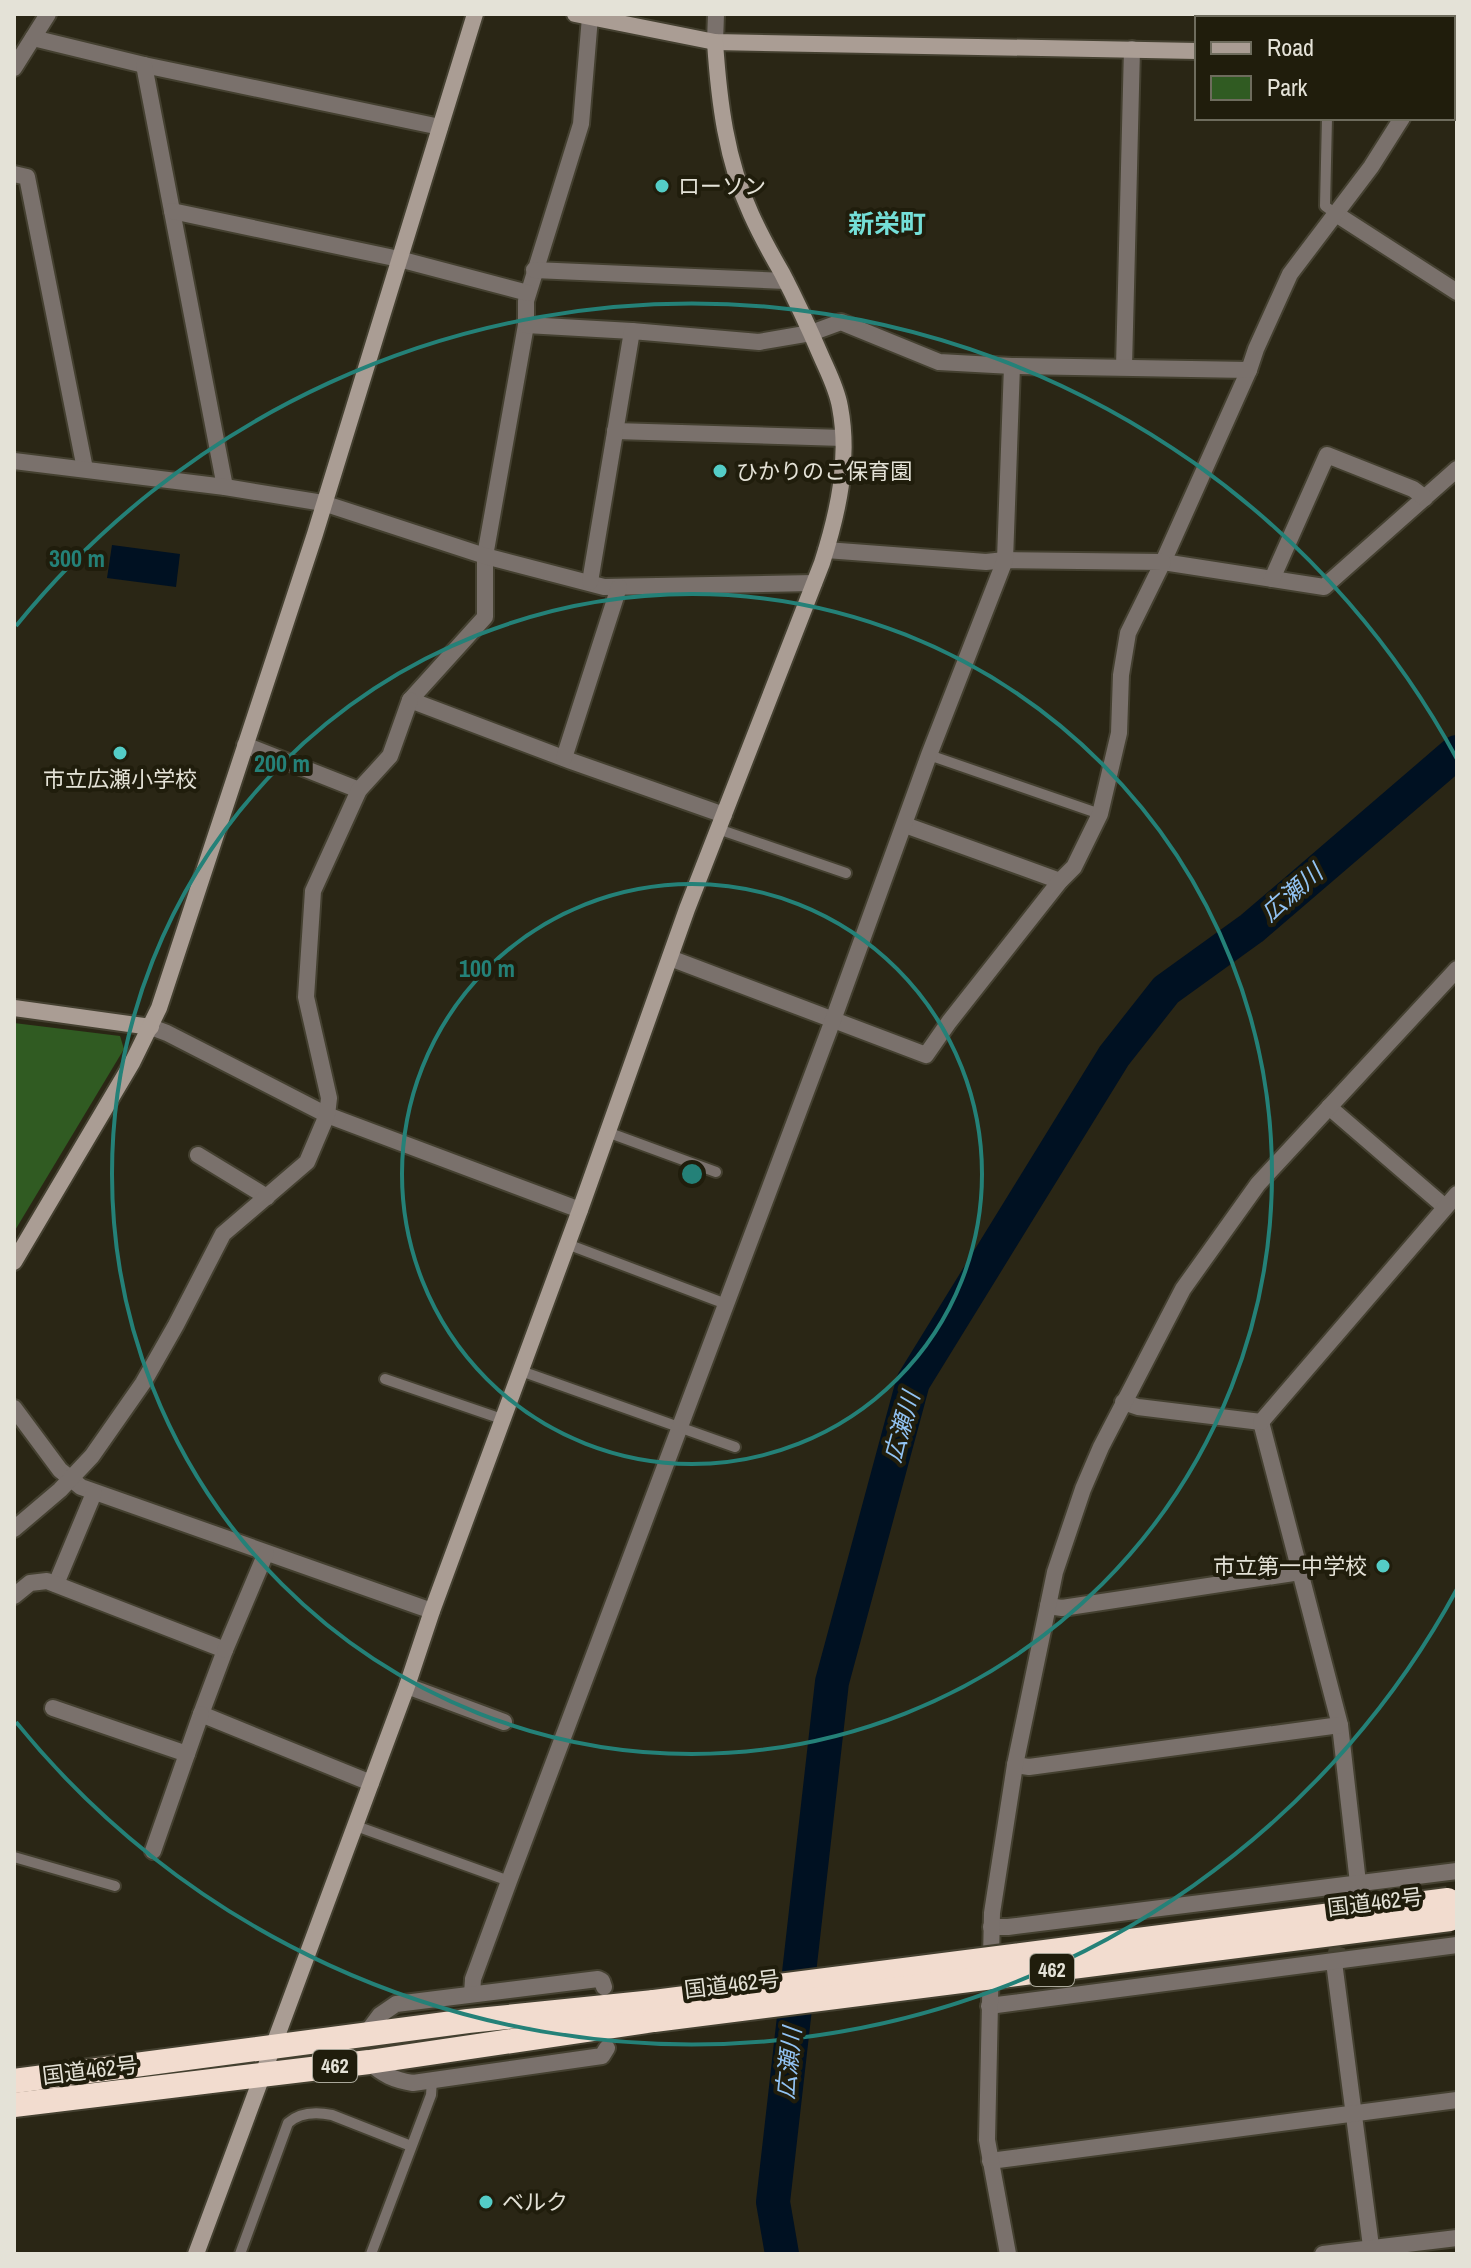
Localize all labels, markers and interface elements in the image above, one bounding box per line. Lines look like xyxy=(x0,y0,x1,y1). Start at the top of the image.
legend xyxy=(1195,16,1455,120)
text: Road xyxy=(1267,31,1314,63)
text: Park xyxy=(1267,71,1308,103)
place label: ローソン xyxy=(678,171,766,201)
marker: ローソン xyxy=(653,177,671,195)
district label: 新栄町 xyxy=(848,206,926,241)
place label: ひかりのこ保育園 xyxy=(736,456,912,486)
marker: ひかりのこ保育園 xyxy=(711,462,729,480)
text: 300 m xyxy=(49,542,105,574)
marker: 市立広瀬小学校 xyxy=(111,744,129,762)
text: 200 m xyxy=(254,747,310,779)
place label: 市立広瀬小学校 xyxy=(43,764,197,794)
water label: 広瀬川 xyxy=(1254,855,1331,928)
text: 100 m xyxy=(459,952,515,984)
centre of rings xyxy=(678,1160,706,1188)
water label: 広瀬川 xyxy=(876,1385,927,1466)
place label: 市立第一中学校 xyxy=(1213,1551,1367,1581)
marker: 市立第一中学校 xyxy=(1374,1557,1392,1575)
street label: 国道462号 xyxy=(1325,1881,1425,1923)
road number: 462 xyxy=(1030,1954,1074,1986)
street label: 国道462号 xyxy=(682,1963,782,2005)
water label: 広瀬川 xyxy=(768,2022,808,2100)
street label: 国道462号 xyxy=(40,2049,140,2091)
road number: 462 xyxy=(313,2050,357,2082)
place label: ベルク xyxy=(502,2187,568,2217)
marker: ベルク xyxy=(477,2193,495,2211)

